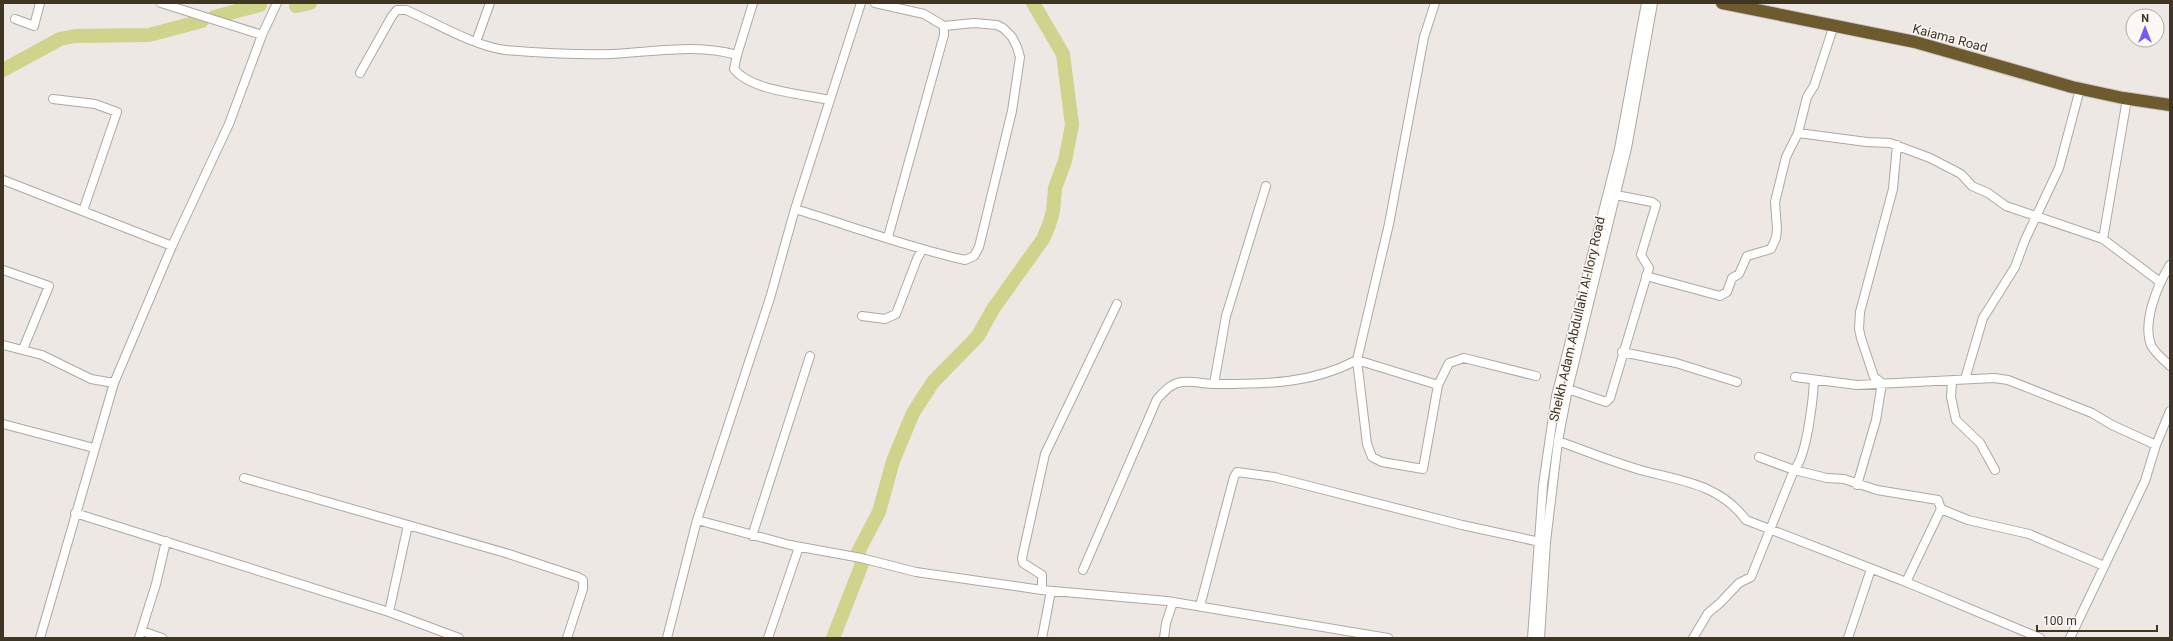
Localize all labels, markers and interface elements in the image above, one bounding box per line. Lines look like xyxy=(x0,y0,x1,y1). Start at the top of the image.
north arrow xyxy=(2125,8,2165,48)
text: N xyxy=(2141,12,2149,25)
street label: Kaiama Road xyxy=(1911,21,1989,55)
street label: Sheikh Adam Abdullahi Al-Ilory Road xyxy=(1546,215,1608,423)
scale bar xyxy=(2037,607,2157,633)
text: 100 m xyxy=(2043,614,2077,628)

